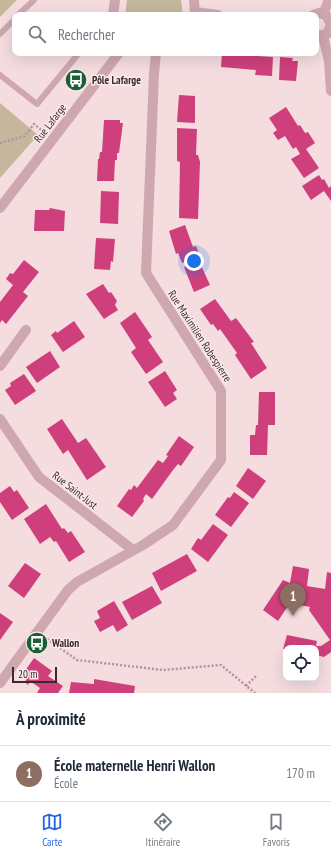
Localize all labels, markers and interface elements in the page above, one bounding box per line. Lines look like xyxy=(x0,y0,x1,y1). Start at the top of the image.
search box xyxy=(12,12,319,56)
icon: search xyxy=(26,23,48,45)
text: Rechercher xyxy=(58,25,115,44)
bus stop icon: Pôle Lafarge xyxy=(63,67,89,93)
place label: Pôle Lafarge xyxy=(92,73,141,87)
street label: Rue Lafarge xyxy=(31,100,69,145)
your location xyxy=(184,251,204,271)
street label: Rue Maximilien Robespierre xyxy=(165,288,235,385)
street label: Rue Saint-Just xyxy=(50,468,100,512)
pin: 1 xyxy=(280,583,306,616)
bus stop icon: Wallon xyxy=(24,630,50,656)
place label: Wallon xyxy=(51,636,79,650)
map controls xyxy=(283,645,319,681)
button: locate xyxy=(283,645,319,681)
scale bar xyxy=(12,665,57,684)
text: 20 m xyxy=(18,667,37,681)
text: À proximité xyxy=(16,708,86,730)
text: École maternelle Henri Wallon xyxy=(54,756,215,775)
text: 1 xyxy=(26,765,32,782)
text: 170 m xyxy=(286,765,315,782)
text: École xyxy=(54,775,78,792)
tab: Carte xyxy=(41,811,63,849)
tab: Itinéraire xyxy=(146,811,180,849)
tab: Favoris xyxy=(263,811,290,849)

